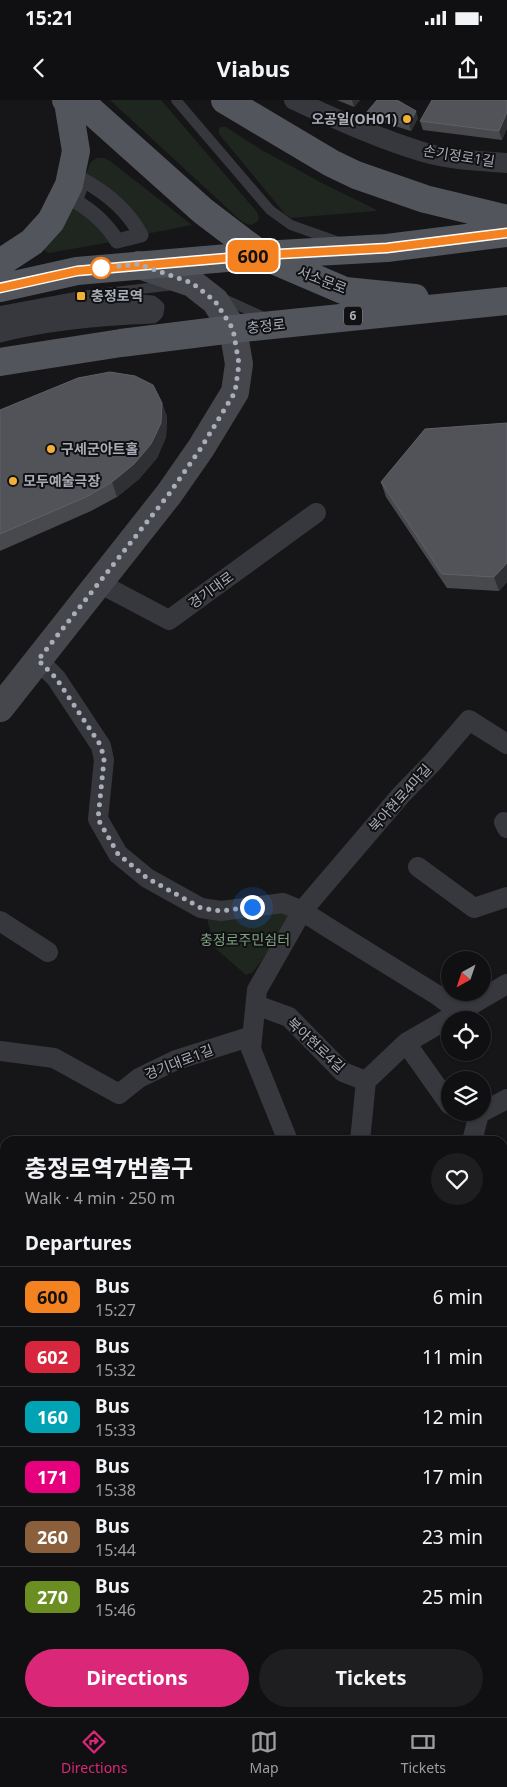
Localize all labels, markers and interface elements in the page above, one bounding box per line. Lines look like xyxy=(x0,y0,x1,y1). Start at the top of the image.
text: 15:21 xyxy=(25,5,74,31)
text: Viabus xyxy=(217,53,290,83)
icon: back xyxy=(25,54,53,82)
icon: share xyxy=(454,54,482,82)
place label: 오공일(OH01) xyxy=(311,109,397,128)
marker: 오공일(OH01) xyxy=(401,113,413,125)
street label: 손기정로1길 xyxy=(422,140,496,171)
line badge: 600 xyxy=(224,240,282,272)
text: 600 xyxy=(238,244,268,268)
unlabelled marker xyxy=(90,257,112,279)
street label: 서소문로 xyxy=(295,261,350,298)
place label: 충정로역 xyxy=(91,286,143,305)
marker: 충정로역 xyxy=(75,290,87,302)
road number: 6 xyxy=(344,307,362,326)
street label: 충정로 xyxy=(246,314,286,337)
place label: 구세군아트홀 xyxy=(61,439,138,458)
marker: 구세군아트홀 xyxy=(45,443,57,455)
place label: 모두예술극장 xyxy=(23,471,100,490)
marker: 모두예술극장 xyxy=(7,475,19,487)
street label: 경기대로 xyxy=(184,567,237,612)
street label: 북아현로4마길 xyxy=(364,760,435,836)
your location xyxy=(240,895,265,920)
park label: 충정로주민쉼터 xyxy=(200,930,290,949)
north arrow xyxy=(441,951,491,1001)
map controls xyxy=(441,951,491,1121)
button: locate xyxy=(441,1011,491,1061)
street label: 북아현로4길 xyxy=(283,1013,349,1076)
street label: 경기대로1길 xyxy=(142,1040,216,1083)
button: layers xyxy=(441,1071,491,1121)
text: 충정로역7번출구 xyxy=(25,1151,193,1184)
button: heart xyxy=(431,1153,483,1205)
text: Walk · 4 min · 250 m xyxy=(25,1187,175,1209)
text: Departures xyxy=(25,1230,132,1256)
text: Bus xyxy=(95,1273,130,1299)
text: 6 min xyxy=(433,1284,483,1310)
text: 600 xyxy=(37,1285,68,1309)
text: 15:27 xyxy=(95,1299,136,1321)
text: Bus xyxy=(95,1333,130,1359)
text: 11 min xyxy=(422,1344,483,1370)
text: 602 xyxy=(37,1345,68,1369)
text: 15:32 xyxy=(95,1359,136,1381)
text: Bus xyxy=(95,1393,130,1419)
text: 12 min xyxy=(422,1404,483,1430)
text: 160 xyxy=(37,1405,68,1429)
text: 15:33 xyxy=(95,1419,136,1441)
text: Bus xyxy=(95,1453,130,1479)
text: 17 min xyxy=(422,1464,483,1490)
text: 171 xyxy=(37,1465,68,1489)
text: 15:38 xyxy=(95,1479,136,1501)
text: Bus xyxy=(95,1513,130,1539)
text: 23 min xyxy=(422,1524,483,1550)
text: 260 xyxy=(37,1525,68,1549)
text: 15:44 xyxy=(95,1539,136,1561)
text: Bus xyxy=(95,1573,130,1599)
text: 25 min xyxy=(422,1584,483,1610)
text: 270 xyxy=(37,1585,68,1609)
text: 15:46 xyxy=(95,1599,136,1621)
button: Directions xyxy=(25,1649,249,1707)
button: Tickets xyxy=(259,1649,483,1707)
tab: Directions xyxy=(61,1728,127,1777)
tab: Map xyxy=(250,1728,279,1777)
tab: Tickets xyxy=(401,1728,446,1777)

